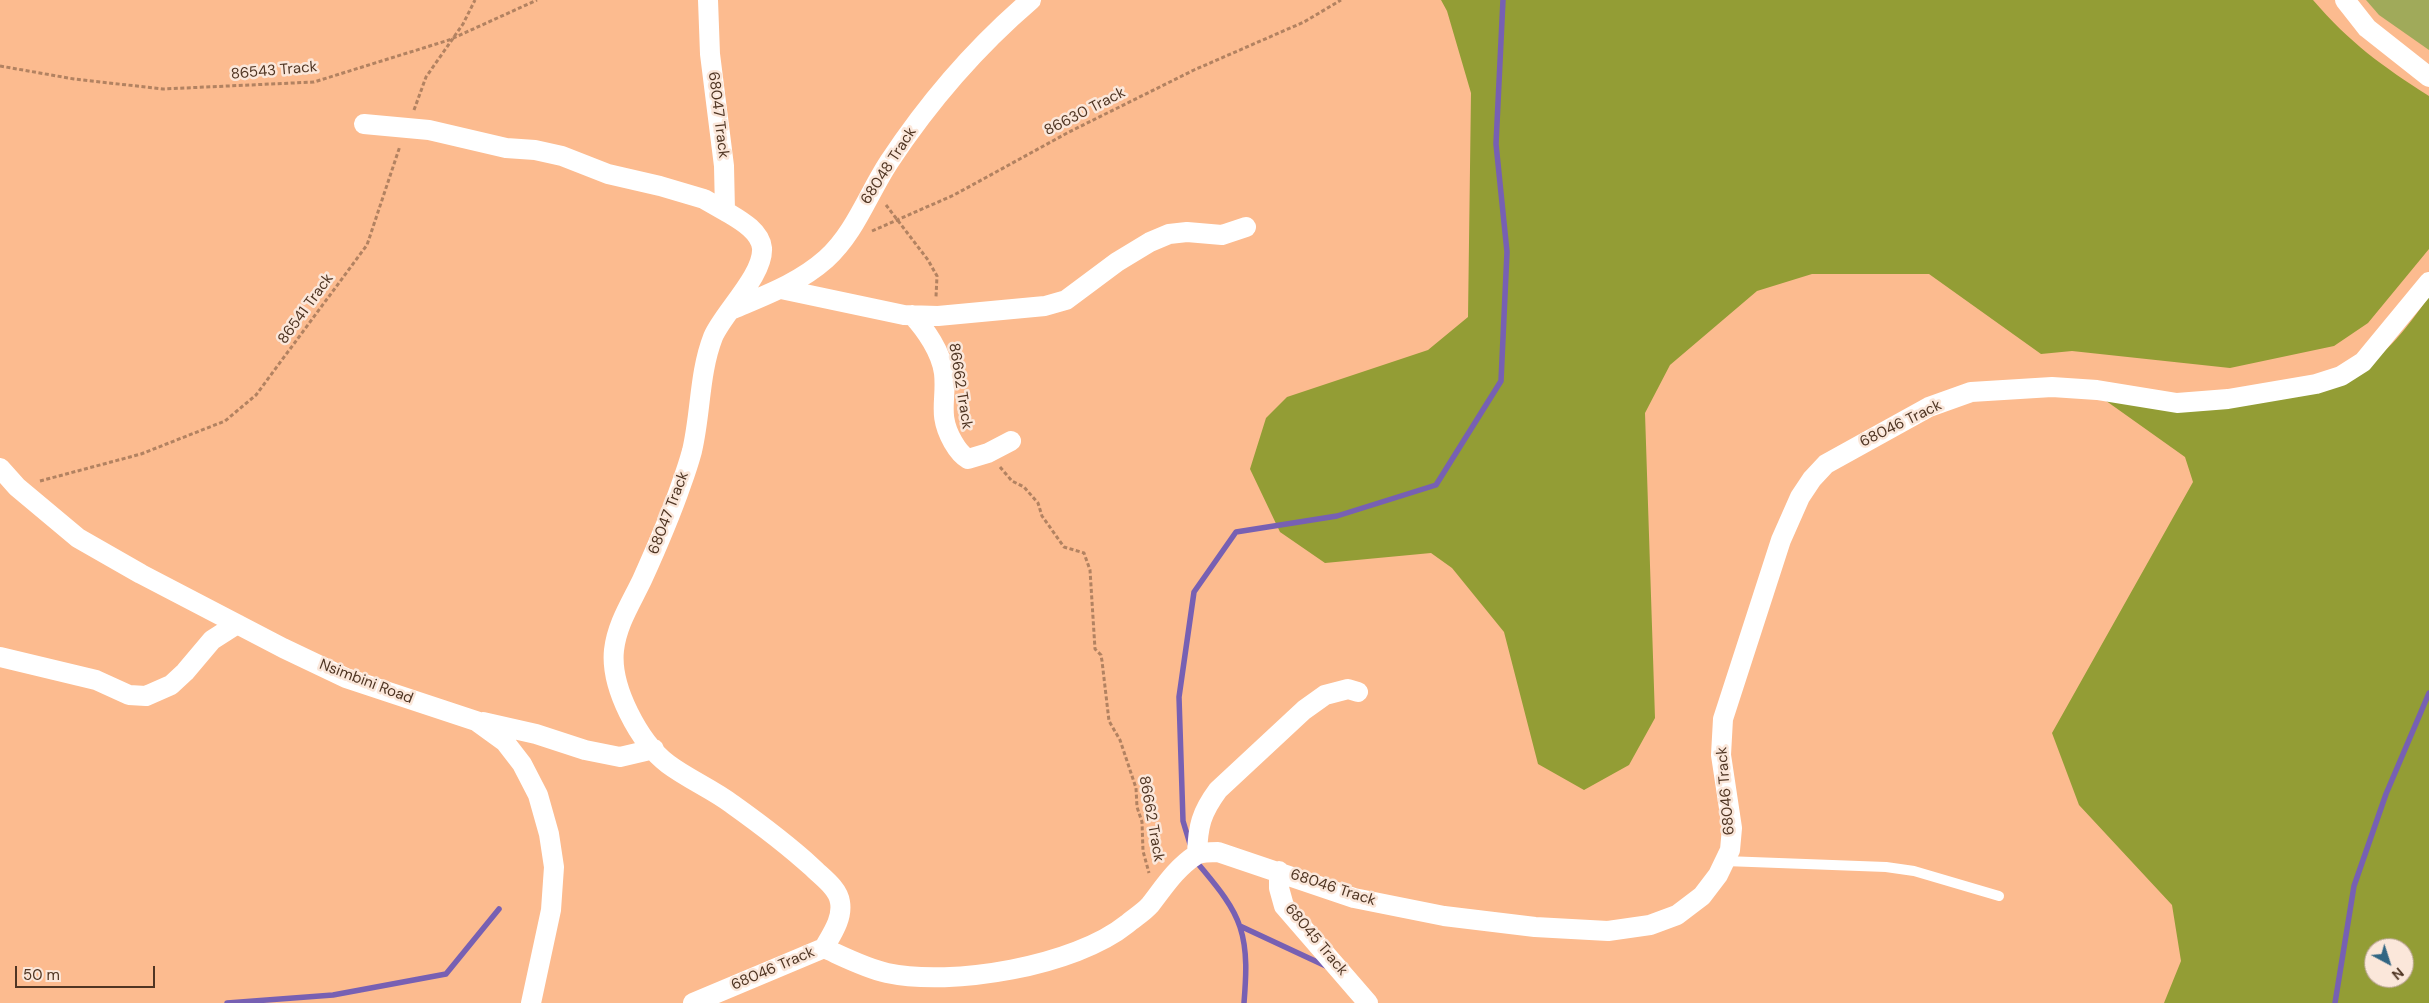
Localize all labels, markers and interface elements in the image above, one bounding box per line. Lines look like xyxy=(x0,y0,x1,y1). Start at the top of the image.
street label: 86543 Track xyxy=(230,58,318,84)
street label: 68047 Track xyxy=(704,71,732,159)
street label: 86630 Track xyxy=(1041,84,1129,140)
street label: 68048 Track xyxy=(857,124,921,208)
street label: 86541 Track xyxy=(274,270,338,348)
street label: 86662 Track xyxy=(944,342,976,430)
street label: 68046 Track xyxy=(1857,396,1945,452)
street label: 68047 Track xyxy=(645,469,693,557)
street label: Nsimbini Road xyxy=(317,656,415,708)
street label: 68046 Track xyxy=(1713,746,1739,836)
street label: 86662 Track xyxy=(1135,775,1167,863)
street label: 68046 Track xyxy=(1288,866,1378,910)
street label: 68045 Track xyxy=(1281,900,1351,980)
north arrow xyxy=(2364,938,2414,988)
street label: 68046 Track xyxy=(729,943,817,995)
scale bar xyxy=(18,956,158,988)
text: N xyxy=(2388,964,2408,984)
text: 50 m xyxy=(23,965,60,985)

